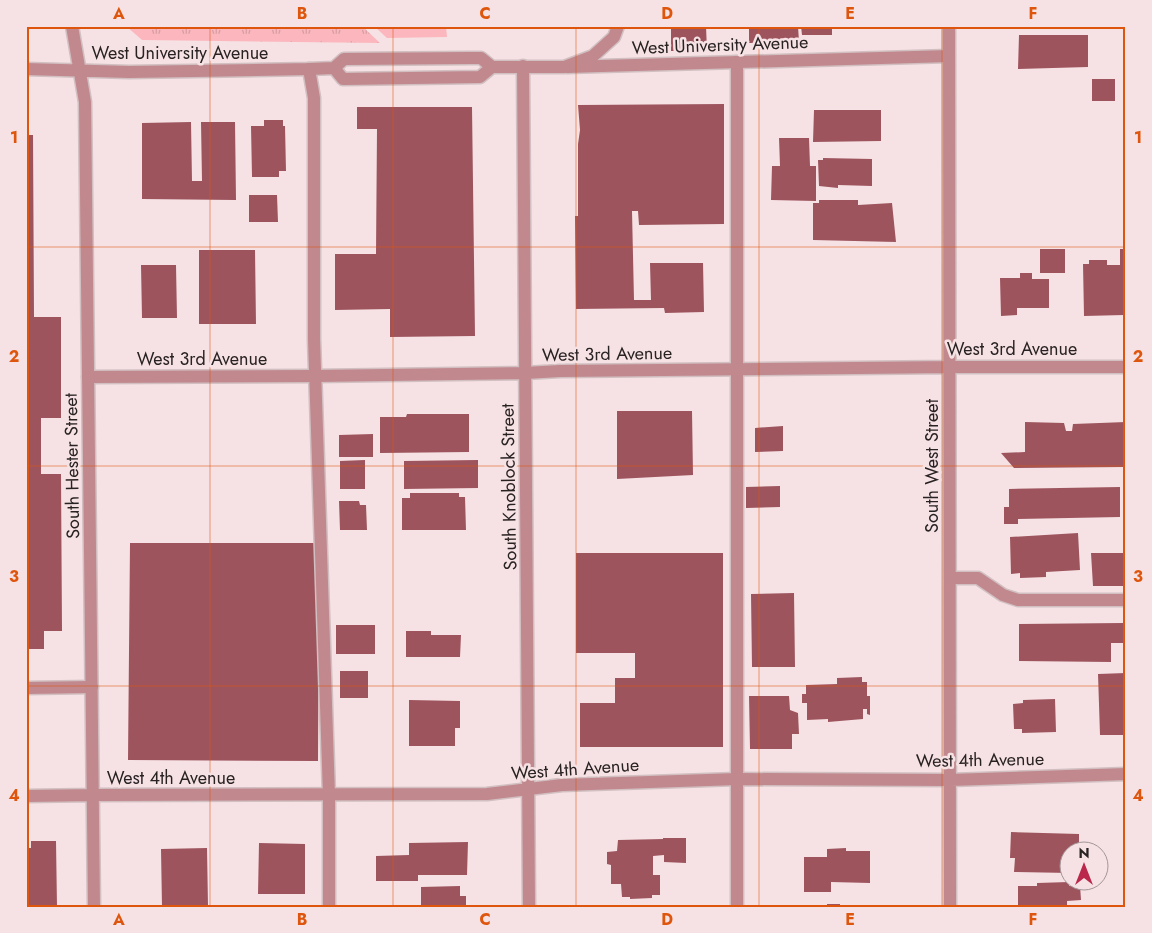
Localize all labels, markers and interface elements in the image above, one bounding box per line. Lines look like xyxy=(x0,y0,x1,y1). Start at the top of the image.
text: A xyxy=(112,2,125,25)
text: B xyxy=(297,2,307,25)
text: C xyxy=(479,2,491,25)
text: D xyxy=(661,2,673,25)
text: E xyxy=(845,2,855,25)
text: F xyxy=(1029,2,1037,25)
street label: West University Avenue xyxy=(631,29,809,61)
street label: West University Avenue xyxy=(92,40,268,66)
text: 1 xyxy=(10,126,18,149)
text: 1 xyxy=(1134,126,1142,149)
street label: West 3rd Avenue xyxy=(947,336,1077,362)
street label: West 3rd Avenue xyxy=(542,340,672,368)
text: 2 xyxy=(9,345,19,368)
text: 2 xyxy=(1133,345,1143,368)
street label: West 3rd Avenue xyxy=(137,346,267,372)
street label: South Hester Street xyxy=(58,392,86,539)
street label: South West Street xyxy=(919,398,945,533)
street label: South Knoblock Street xyxy=(495,403,523,571)
text: 3 xyxy=(9,565,19,588)
text: 3 xyxy=(1133,565,1143,588)
street label: West 4th Avenue xyxy=(916,746,1044,774)
street label: West 4th Avenue xyxy=(510,752,640,786)
street label: West 4th Avenue xyxy=(107,765,235,791)
text: 4 xyxy=(8,784,20,807)
text: 4 xyxy=(1132,784,1144,807)
north arrow xyxy=(1060,840,1110,890)
text: N xyxy=(1078,843,1090,863)
text: A xyxy=(112,908,125,931)
text: B xyxy=(297,908,307,931)
text: C xyxy=(479,908,491,931)
text: D xyxy=(661,908,673,931)
text: E xyxy=(845,908,855,931)
text: F xyxy=(1029,908,1037,931)

